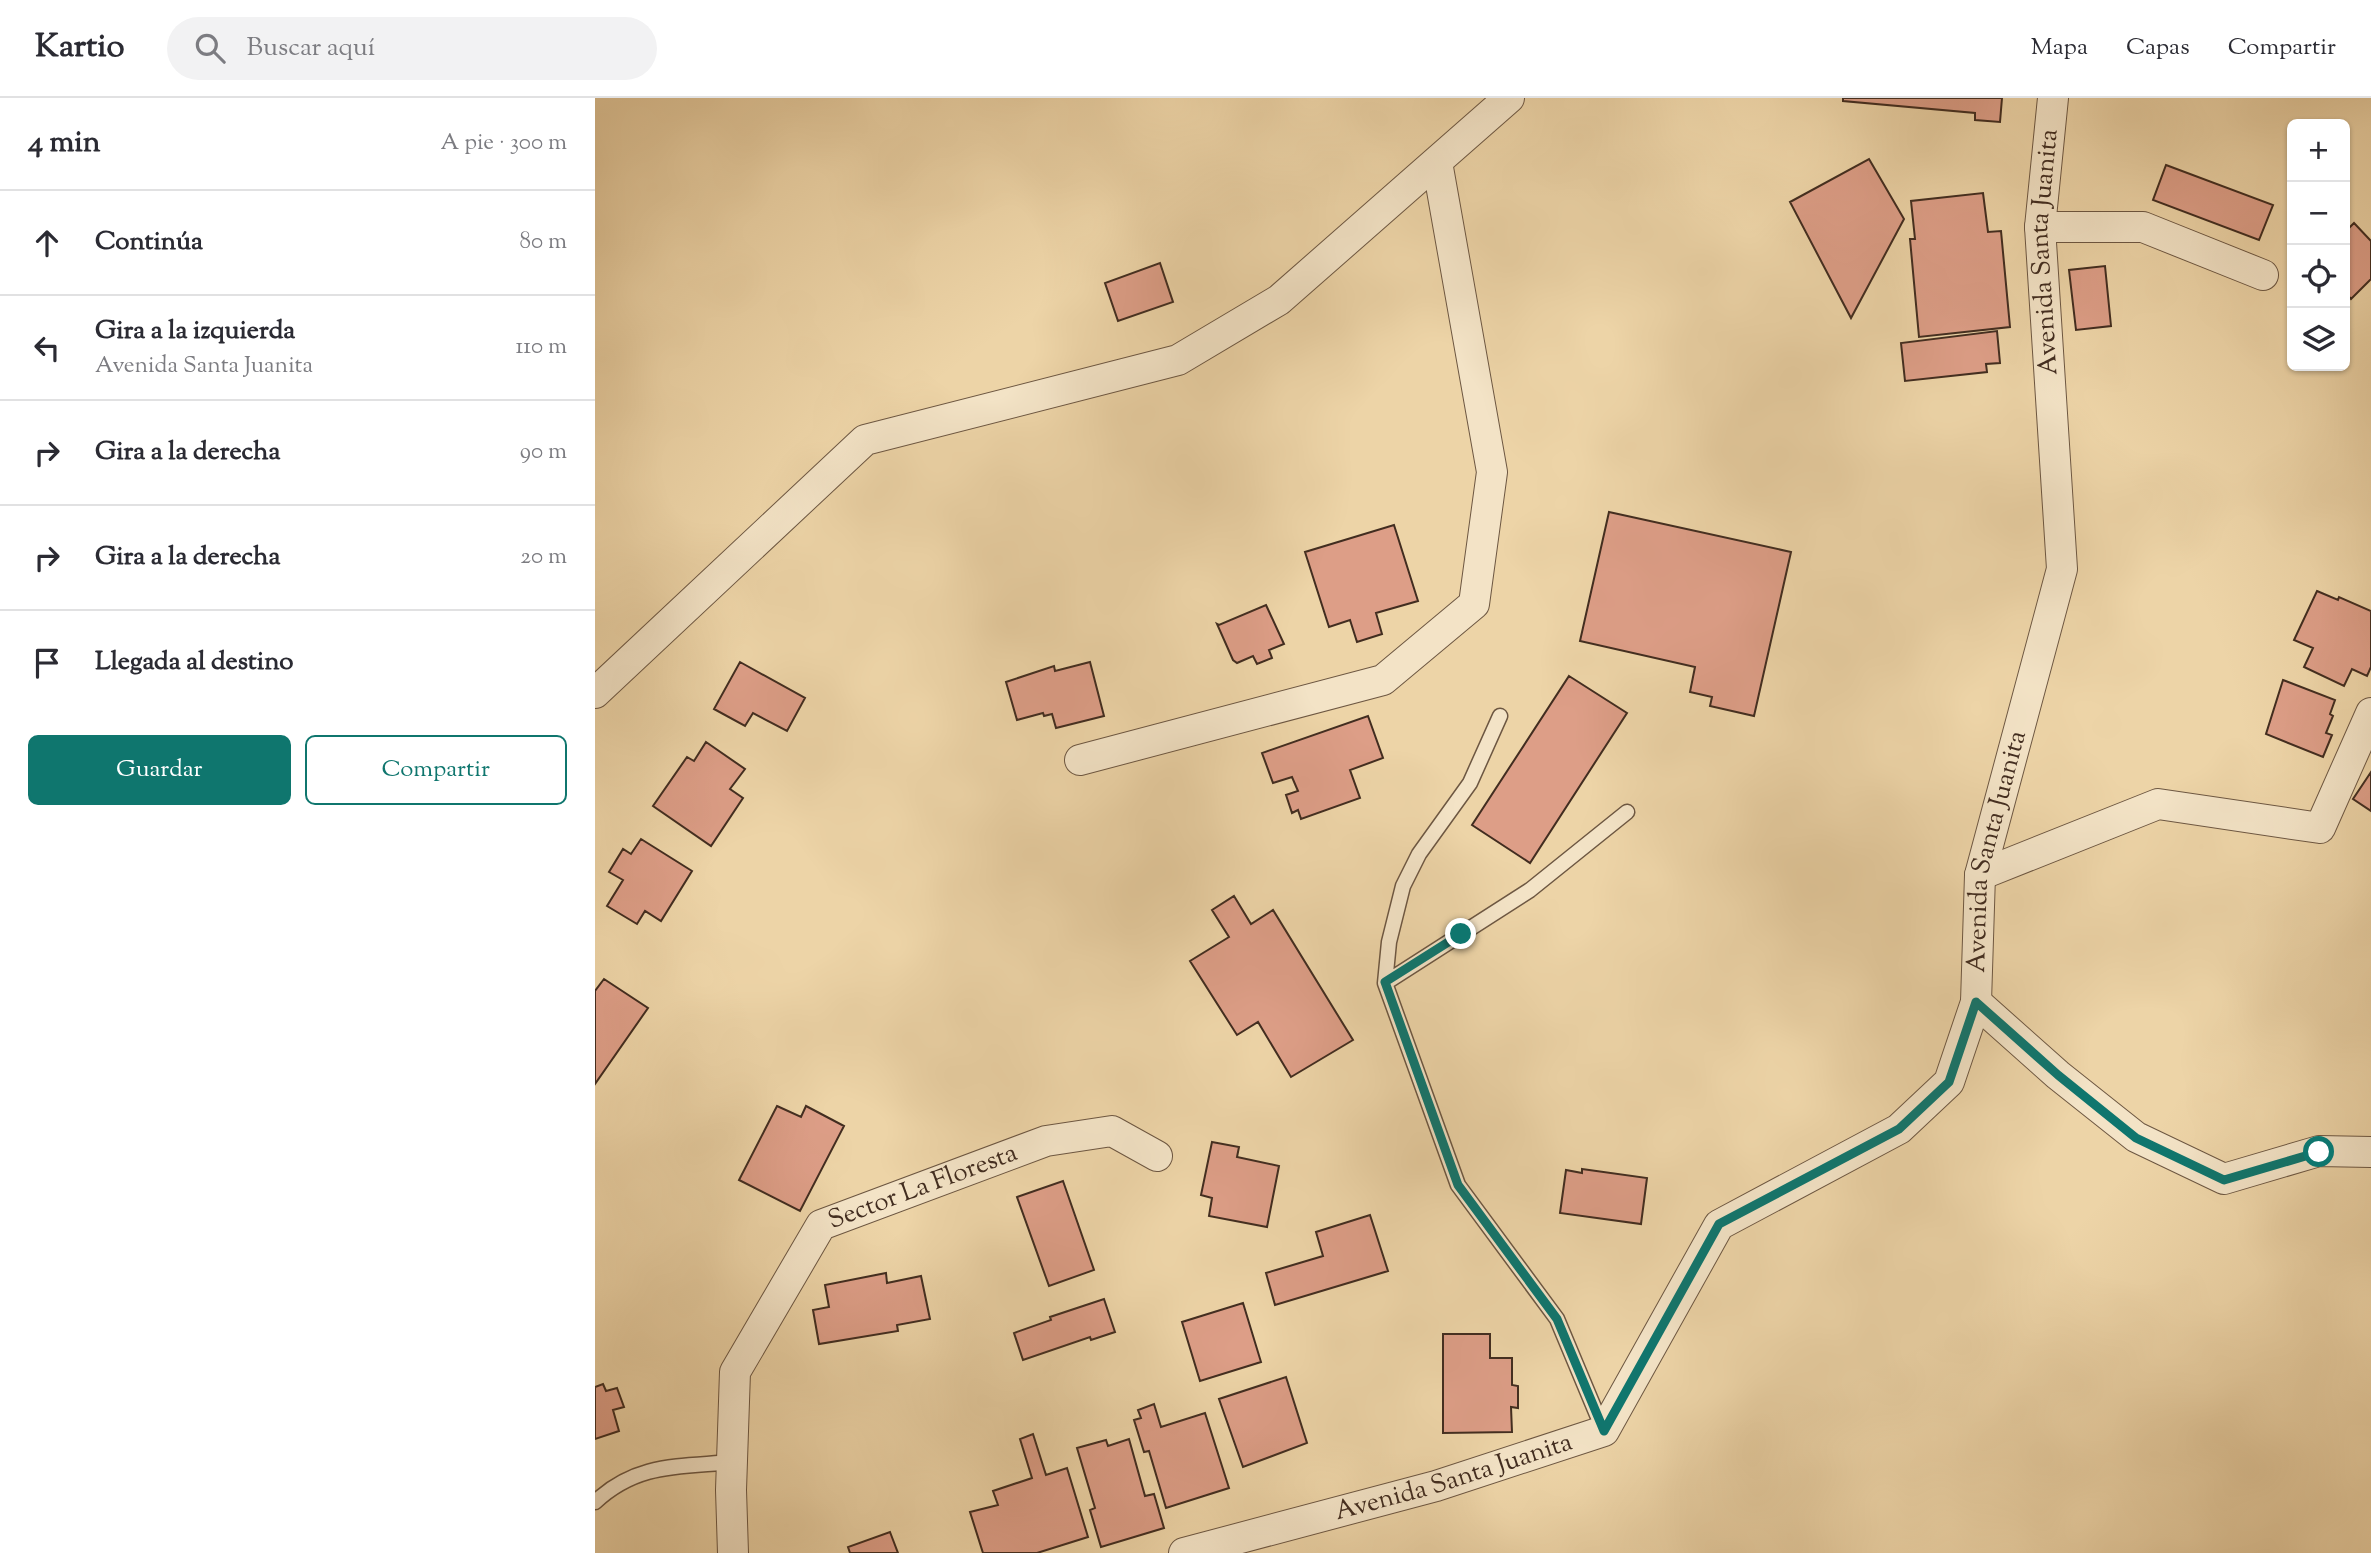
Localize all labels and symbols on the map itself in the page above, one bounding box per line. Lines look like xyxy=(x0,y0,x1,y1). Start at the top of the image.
street label: Avenida Santa Juanita xyxy=(2021,127,2068,376)
street label: Avenida Santa Juanita xyxy=(1958,726,2036,973)
route end xyxy=(1445,918,1476,949)
street label: Sector La Floresta xyxy=(823,1135,1023,1239)
route start xyxy=(2303,1136,2334,1167)
street label: Avenida Santa Juanita xyxy=(1331,1424,1577,1531)

